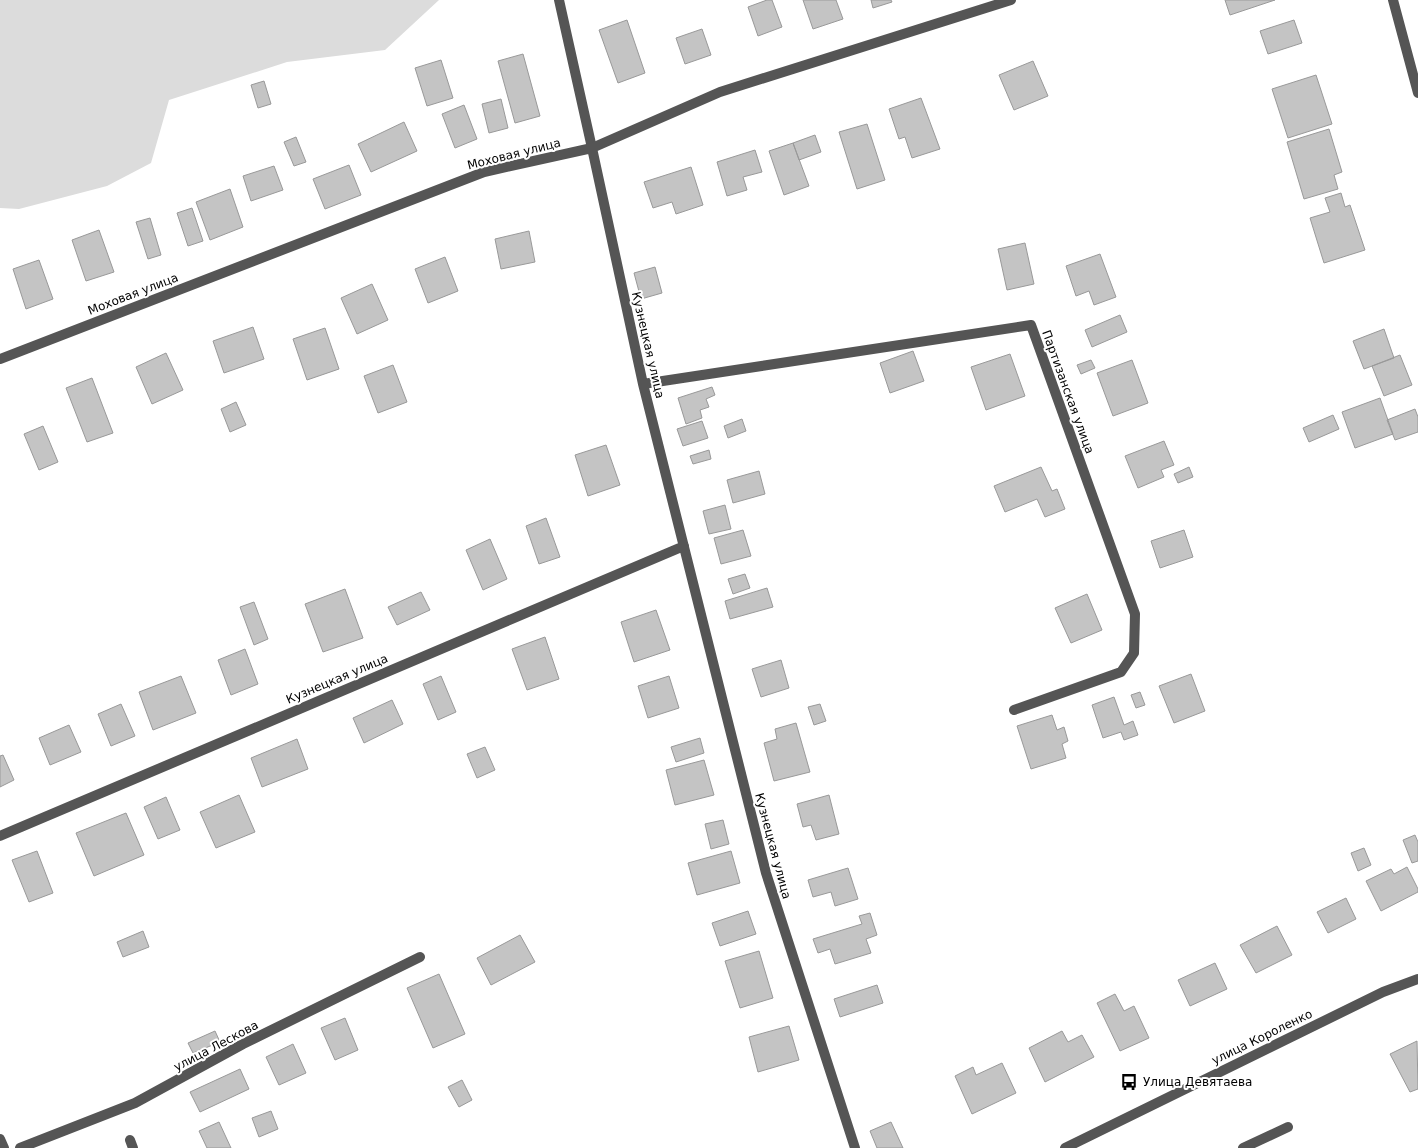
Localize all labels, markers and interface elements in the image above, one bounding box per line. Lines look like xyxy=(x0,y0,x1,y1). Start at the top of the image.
street label: Моховая улица xyxy=(466,136,562,172)
street label: Моховая улица xyxy=(86,270,180,318)
street label: Кузнецкая улица xyxy=(629,290,667,400)
street label: Партизанская улица xyxy=(1039,328,1097,456)
street label: Кузнецкая улица xyxy=(284,651,390,707)
street label: Кузнецкая улица xyxy=(752,791,794,901)
street label: улица Короленко xyxy=(1209,1007,1315,1067)
street label: улица Лескова xyxy=(171,1018,261,1074)
bus stop icon: Улица Девятаева xyxy=(1119,1072,1139,1092)
place label: Улица Девятаева xyxy=(1143,1075,1252,1089)

